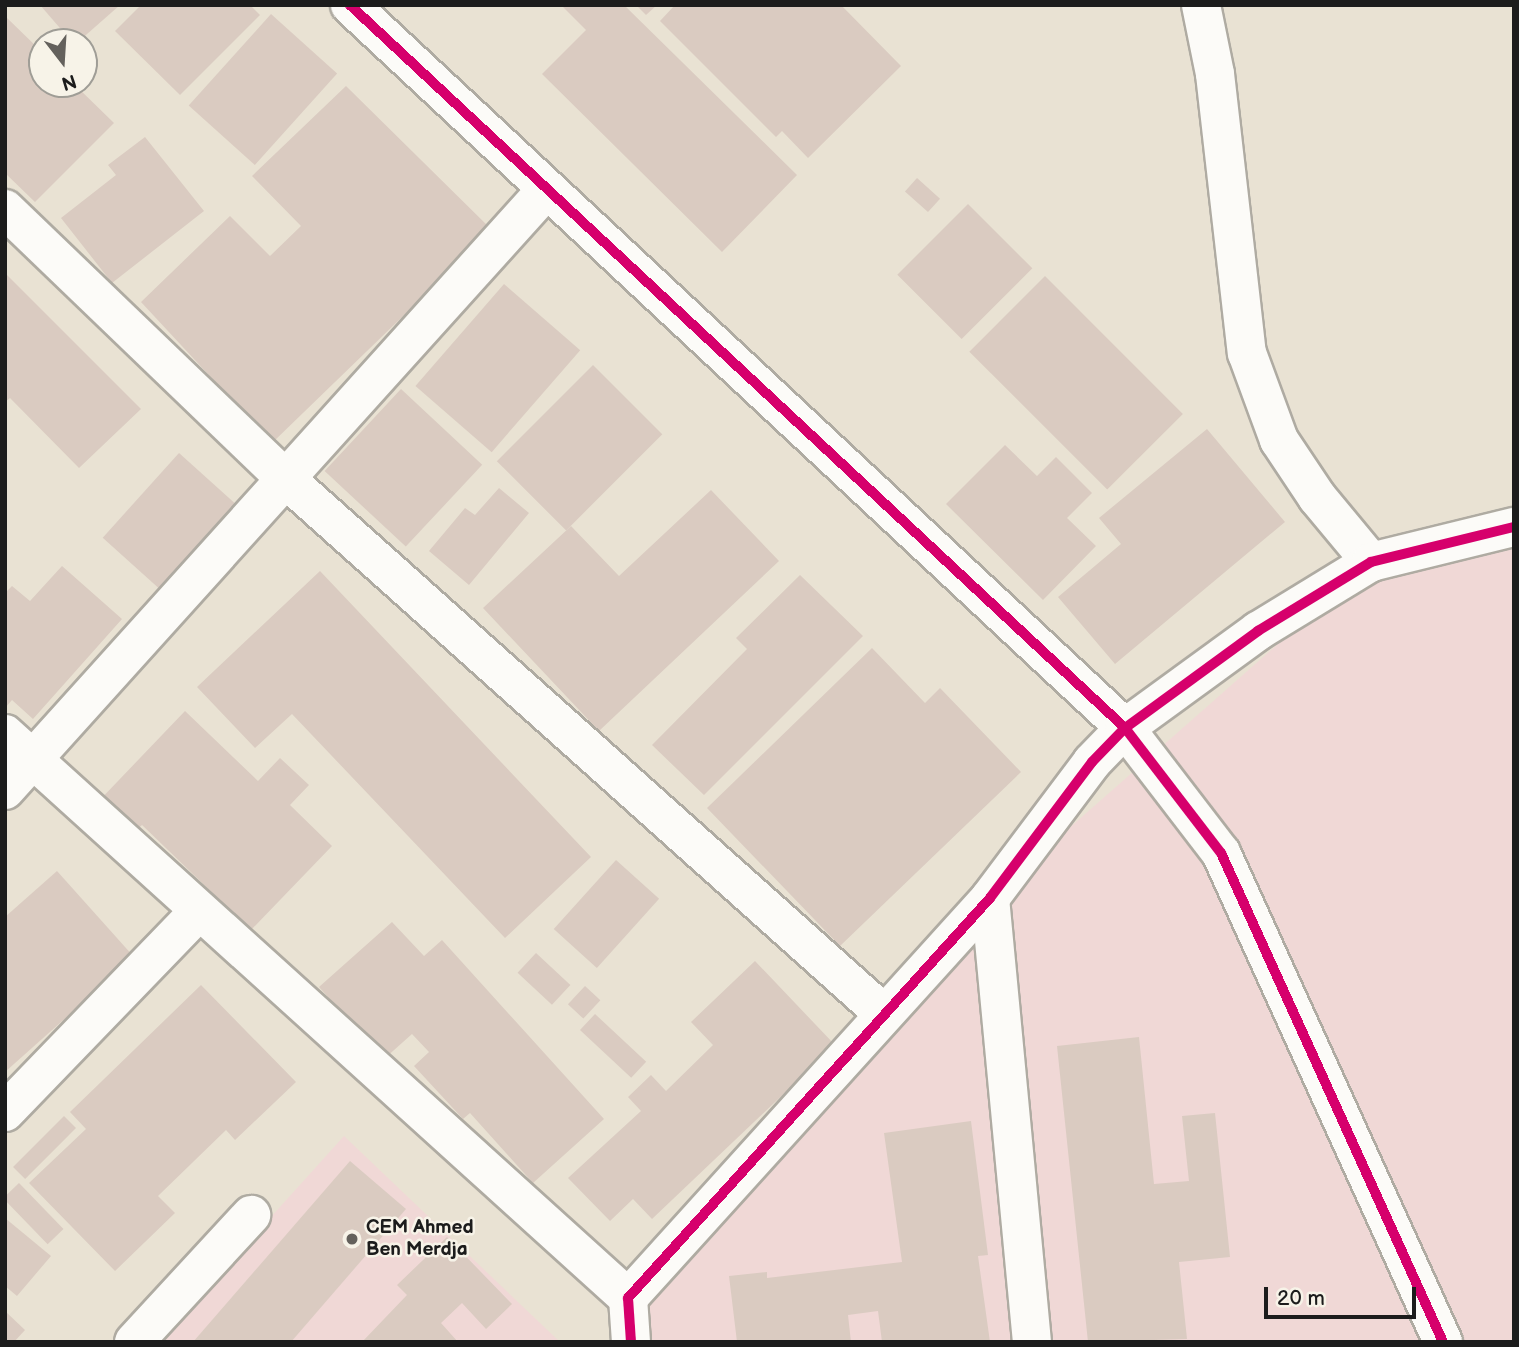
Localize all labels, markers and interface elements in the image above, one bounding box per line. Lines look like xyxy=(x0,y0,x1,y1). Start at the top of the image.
north arrow xyxy=(28,28,98,98)
text: N xyxy=(59,69,79,95)
place label: CEM Ahmed Ben Merdja xyxy=(366,1217,474,1261)
marker: CEM Ahmed Ben Merdja xyxy=(344,1231,360,1247)
scale bar xyxy=(1267,1274,1419,1318)
text: 20 m xyxy=(1277,1286,1325,1311)

